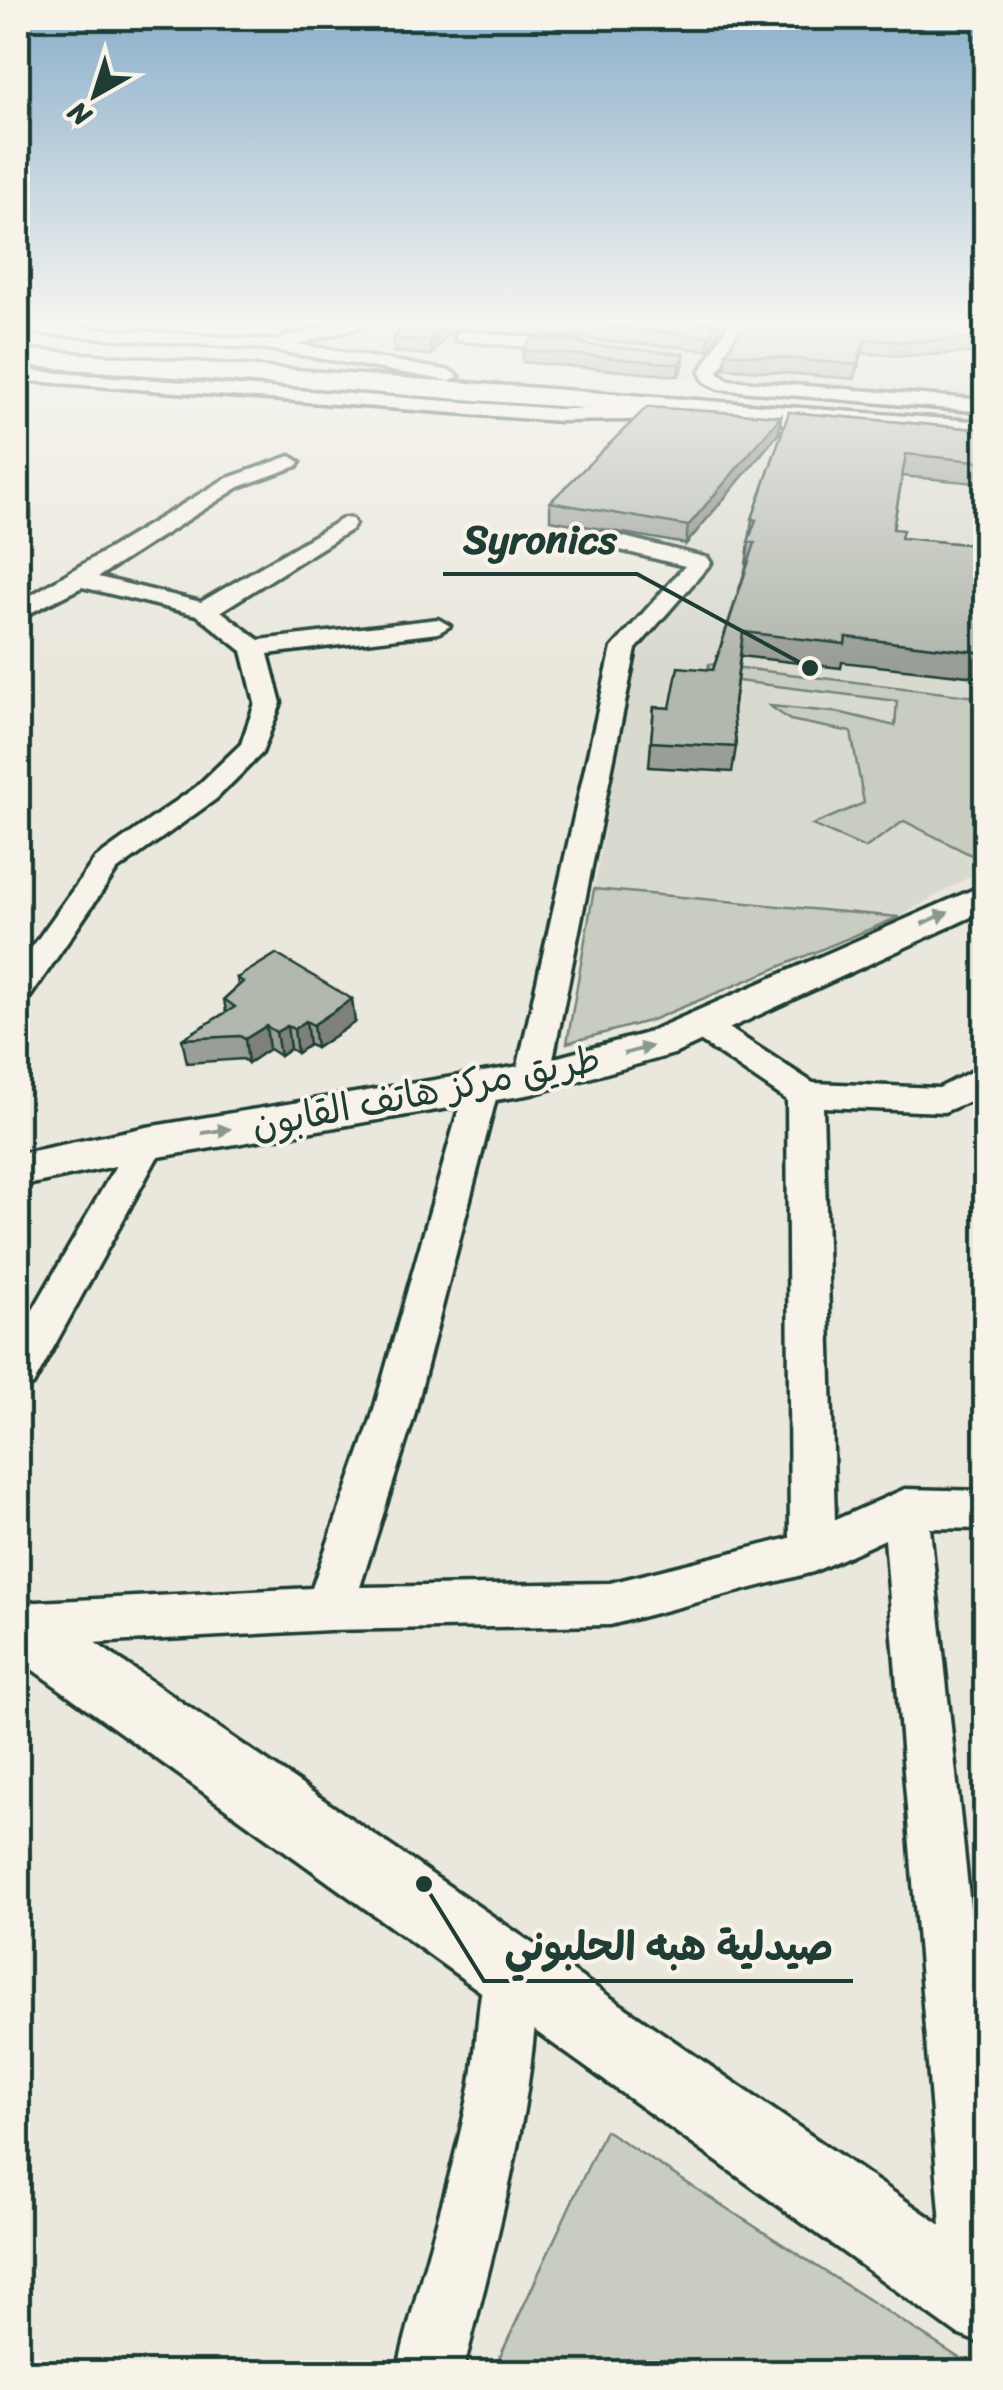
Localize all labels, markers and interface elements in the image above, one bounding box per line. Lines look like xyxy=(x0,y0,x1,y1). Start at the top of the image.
north arrow xyxy=(45,45,145,145)
text: N xyxy=(56,89,103,140)
callout: Syronics xyxy=(443,504,637,574)
text: Syronics xyxy=(462,504,617,575)
one-way arrow xyxy=(921,910,950,927)
street label: طريق مركز هاتف القابون xyxy=(246,1025,606,1159)
one-way arrow xyxy=(623,1041,654,1057)
one-way arrow xyxy=(201,1123,232,1138)
callout: صيدلية هبه الحلبوني xyxy=(484,1911,853,1981)
text: صيدلية هبه الحلبوني xyxy=(505,1911,833,1982)

